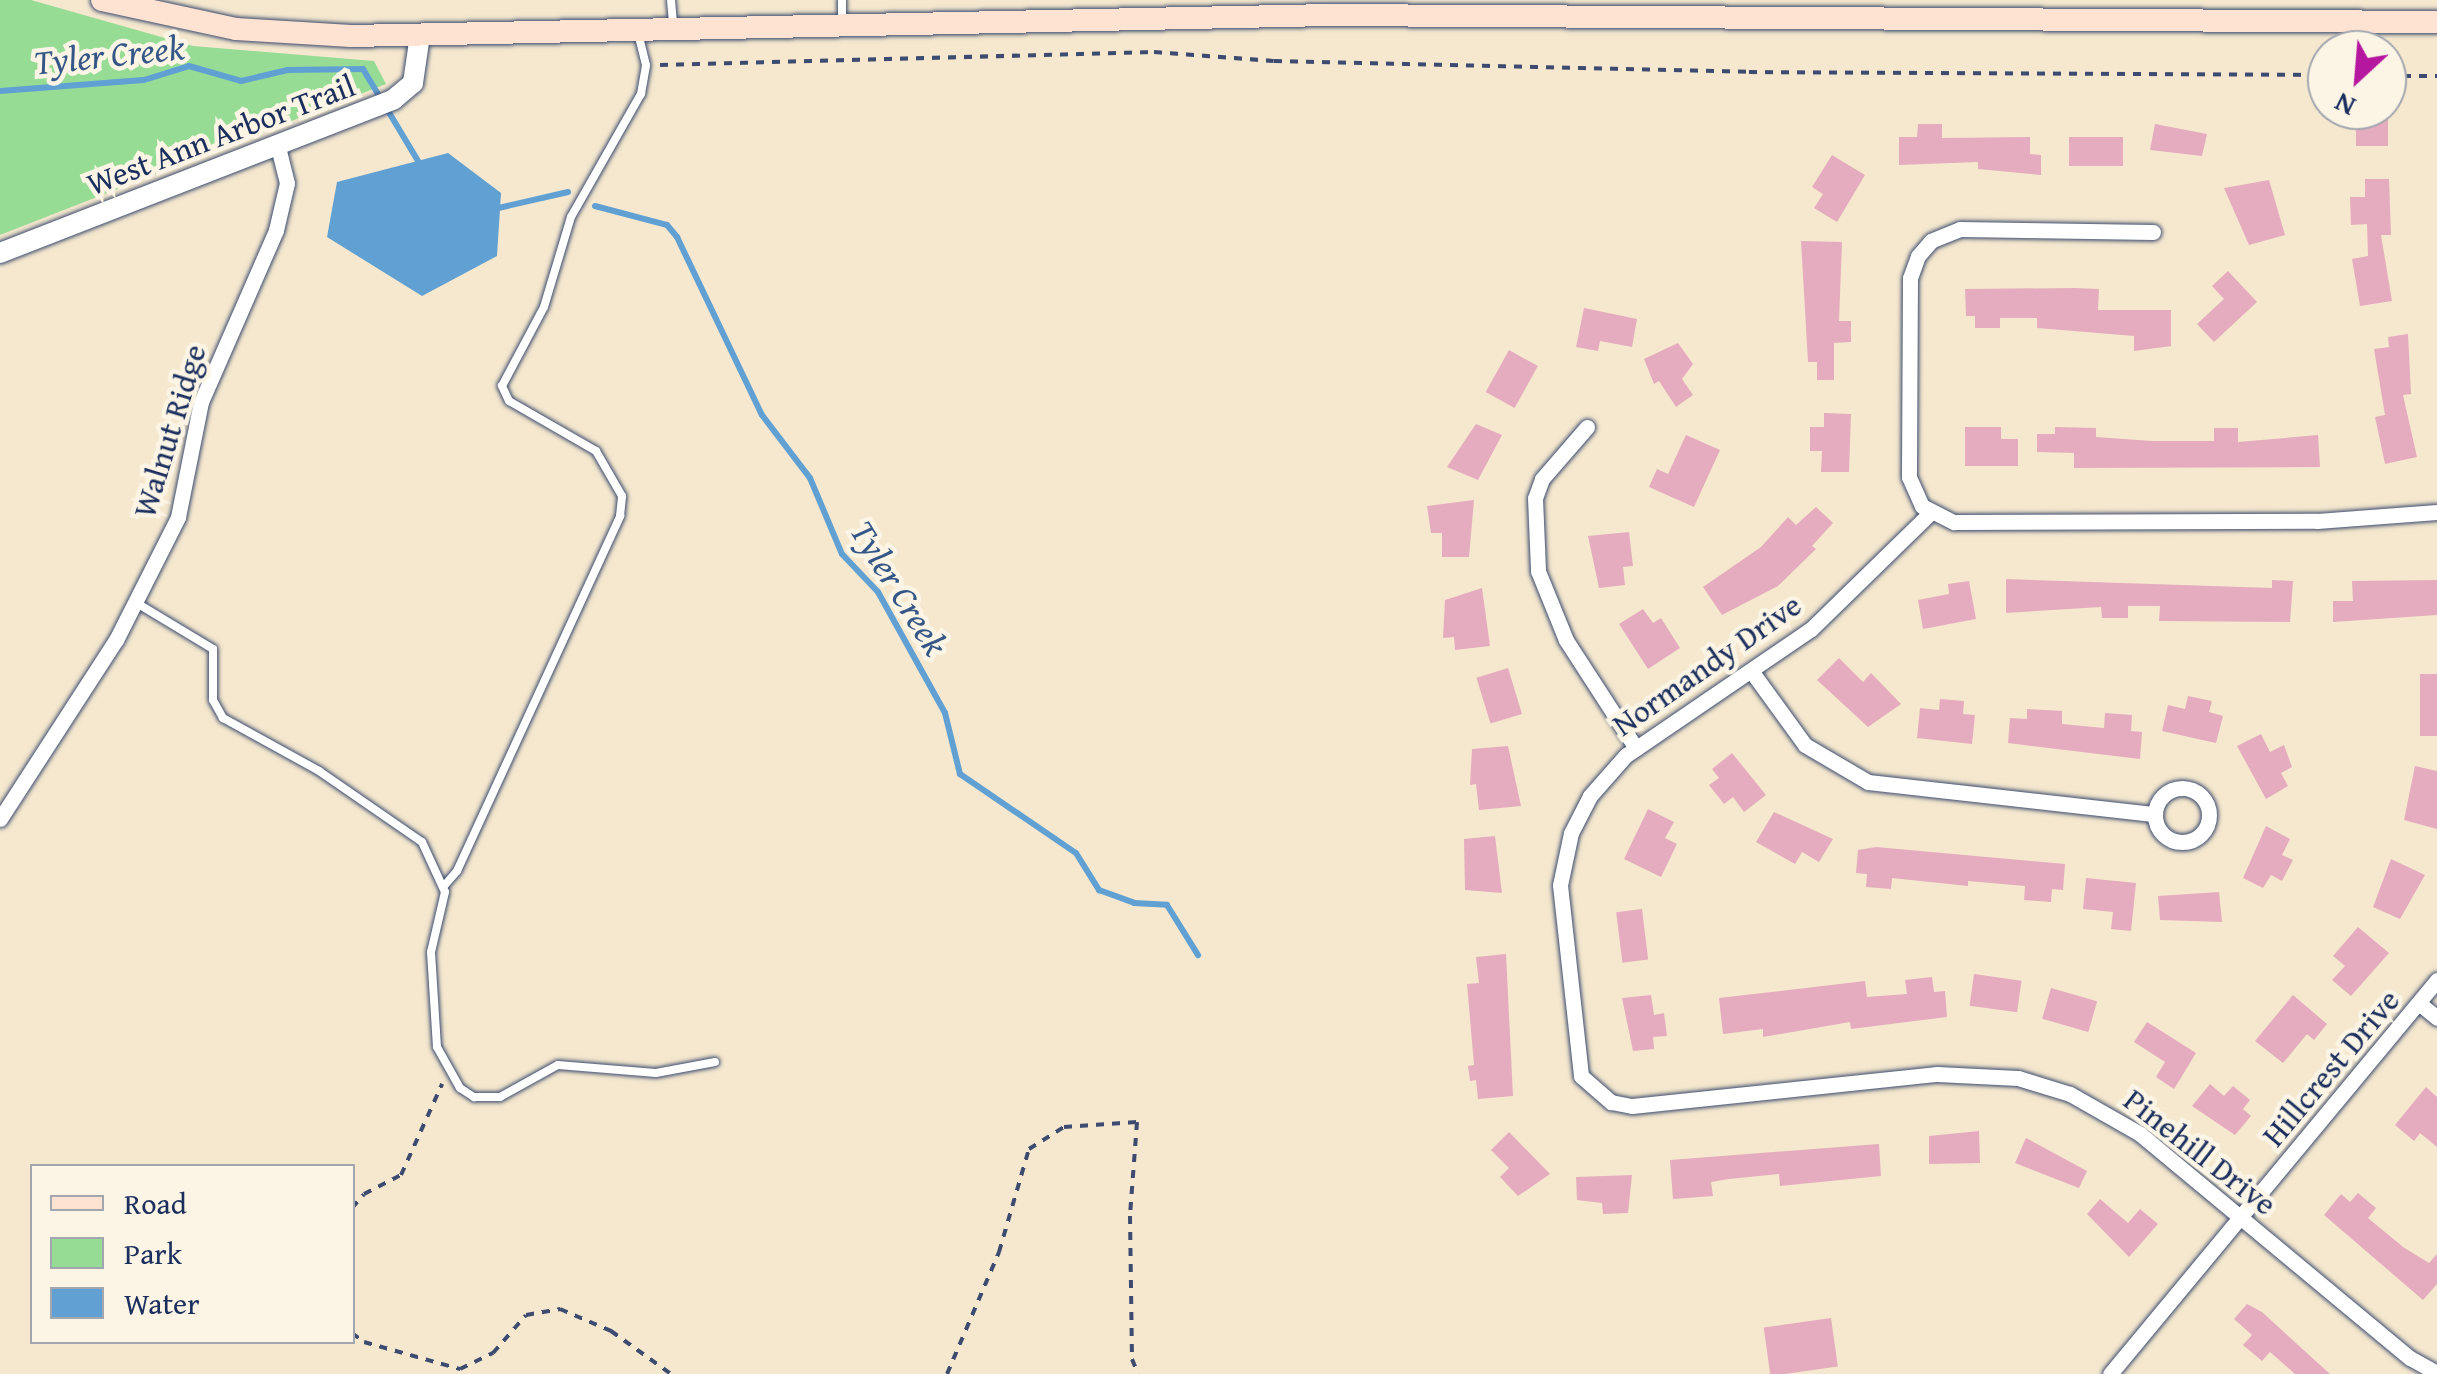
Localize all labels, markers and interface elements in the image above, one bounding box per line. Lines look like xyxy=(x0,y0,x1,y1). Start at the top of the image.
water label: Tyler Creek xyxy=(32,26,186,84)
north arrow xyxy=(2307,30,2407,130)
street label: West Ann Arbor Trail xyxy=(82,66,360,204)
text: N xyxy=(2327,83,2362,128)
street label: Walnut Ridge xyxy=(125,340,215,522)
water label: Tyler Creek xyxy=(841,513,957,663)
street label: Normandy Drive xyxy=(1605,586,1809,744)
street label: Hillcrest Drive xyxy=(2254,982,2408,1154)
street label: Pinehill Drive xyxy=(2116,1081,2284,1223)
legend xyxy=(30,1164,355,1344)
text: Road xyxy=(124,1181,187,1225)
text: Park xyxy=(124,1231,182,1275)
text: Water xyxy=(124,1281,200,1325)

